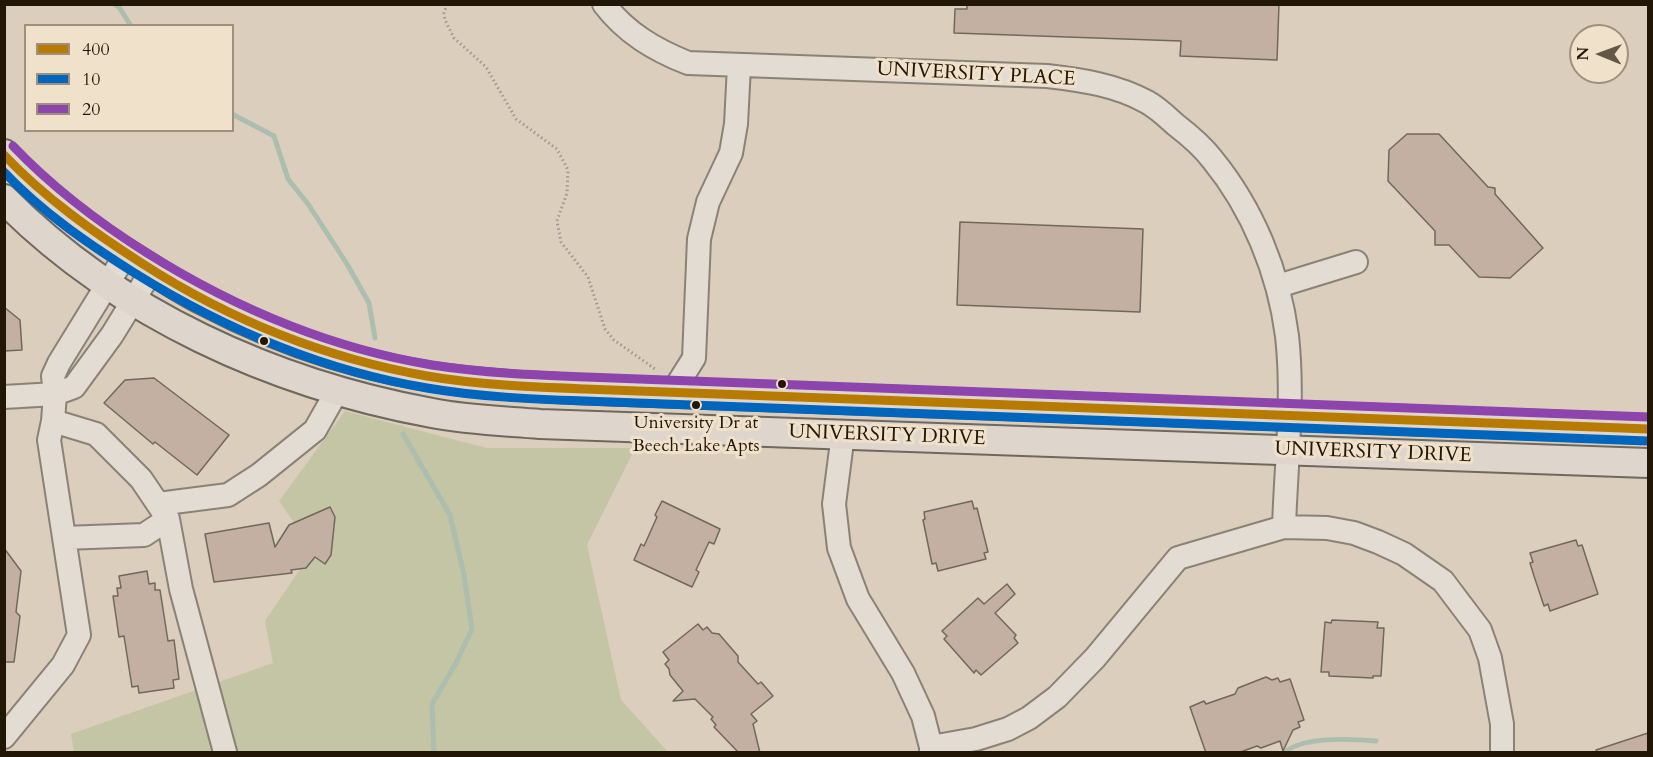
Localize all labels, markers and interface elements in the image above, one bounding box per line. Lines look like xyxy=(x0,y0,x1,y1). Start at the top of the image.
legend xyxy=(24,24,234,132)
north arrow xyxy=(1569,24,1629,84)
text: 400 xyxy=(82,37,110,62)
text: N xyxy=(1572,47,1594,61)
street label: UNIVERSITY PLACE xyxy=(876,58,1076,92)
text: 10 xyxy=(82,67,100,92)
text: 20 xyxy=(82,97,100,122)
unlabelled marker xyxy=(258,335,270,347)
unlabelled marker xyxy=(776,378,788,390)
marker: University Dr at Beech Lake Apts xyxy=(690,399,702,411)
place label: University Dr at Beech Lake Apts xyxy=(633,413,759,456)
street label: UNIVERSITY DRIVE xyxy=(788,421,986,451)
street label: UNIVERSITY DRIVE xyxy=(1274,438,1472,468)

